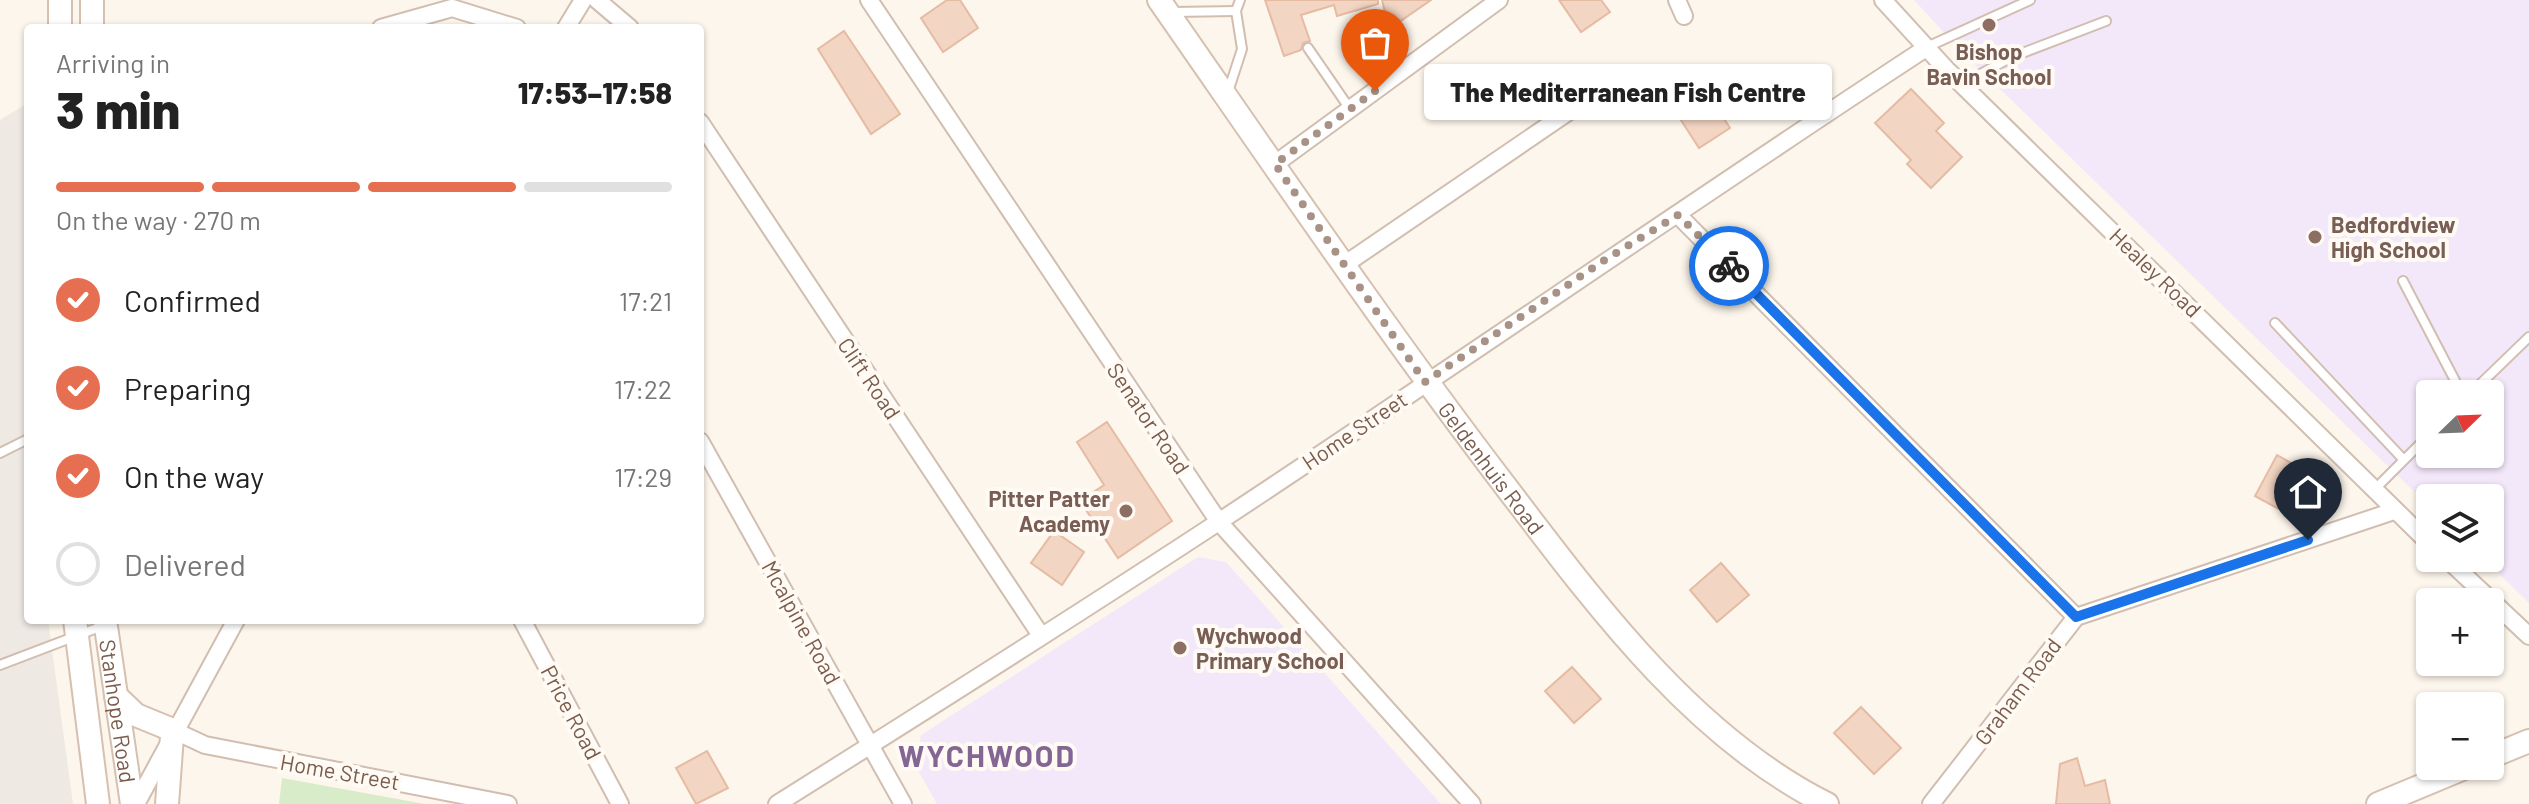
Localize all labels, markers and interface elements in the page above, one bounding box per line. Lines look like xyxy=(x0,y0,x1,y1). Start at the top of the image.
pin xyxy=(1341,9,1409,91)
marker: Bishop Bavin School xyxy=(1980,16,1998,34)
icon: bag xyxy=(1353,21,1397,65)
place label: Bishop Bavin School xyxy=(1926,38,2052,89)
text: Arriving in xyxy=(56,47,170,78)
callout: The Mediterranean Fish Centre xyxy=(1423,63,1831,119)
text: 17:53–17:58 xyxy=(518,74,672,110)
text: The Mediterranean Fish Centre xyxy=(1450,76,1806,107)
text: 3 min xyxy=(56,77,180,139)
text: On the way · 270 m xyxy=(56,204,261,235)
place label: Bedfordview High School xyxy=(2331,211,2455,262)
street label: Healey Road xyxy=(2105,222,2207,322)
courier xyxy=(1689,226,1769,306)
marker: Bedfordview High School xyxy=(2306,228,2324,246)
icon: bike xyxy=(1707,244,1751,288)
icon: check xyxy=(56,278,100,322)
text: Confirmed xyxy=(124,282,261,318)
text: 17:21 xyxy=(619,285,672,316)
street label: Clift Road xyxy=(833,332,907,424)
street label: Senator Road xyxy=(1102,358,1196,478)
icon: check xyxy=(56,366,100,410)
text: Preparing xyxy=(124,370,251,406)
text: 17:22 xyxy=(614,373,672,404)
north arrow xyxy=(2416,380,2504,468)
map controls xyxy=(2416,380,2504,780)
street label: Home Street xyxy=(1297,386,1411,474)
street label: Geldenhuis Road xyxy=(1433,397,1550,539)
icon: check xyxy=(56,454,100,498)
text: On the way xyxy=(124,458,264,494)
pin xyxy=(2274,458,2342,540)
text: 17:29 xyxy=(614,461,672,492)
icon: home xyxy=(2286,470,2330,514)
button: layers xyxy=(2416,484,2504,572)
place label: Pitter Patter Academy xyxy=(988,485,1111,536)
marker: Pitter Patter Academy xyxy=(1117,502,1135,520)
text: Delivered xyxy=(124,546,246,582)
street label: Mcalpine Road xyxy=(757,555,847,689)
button: + xyxy=(2416,588,2504,676)
place label: Wychwood Primary School xyxy=(1196,622,1344,673)
street label: Graham Road xyxy=(1968,632,2066,750)
street label: Stanhope Road xyxy=(95,638,142,784)
marker: Wychwood Primary School xyxy=(1171,639,1189,657)
street label: Price Road xyxy=(536,661,608,763)
button: − xyxy=(2416,692,2504,780)
district label: WYCHWOOD xyxy=(898,737,1076,773)
street label: Home Street xyxy=(278,748,402,794)

